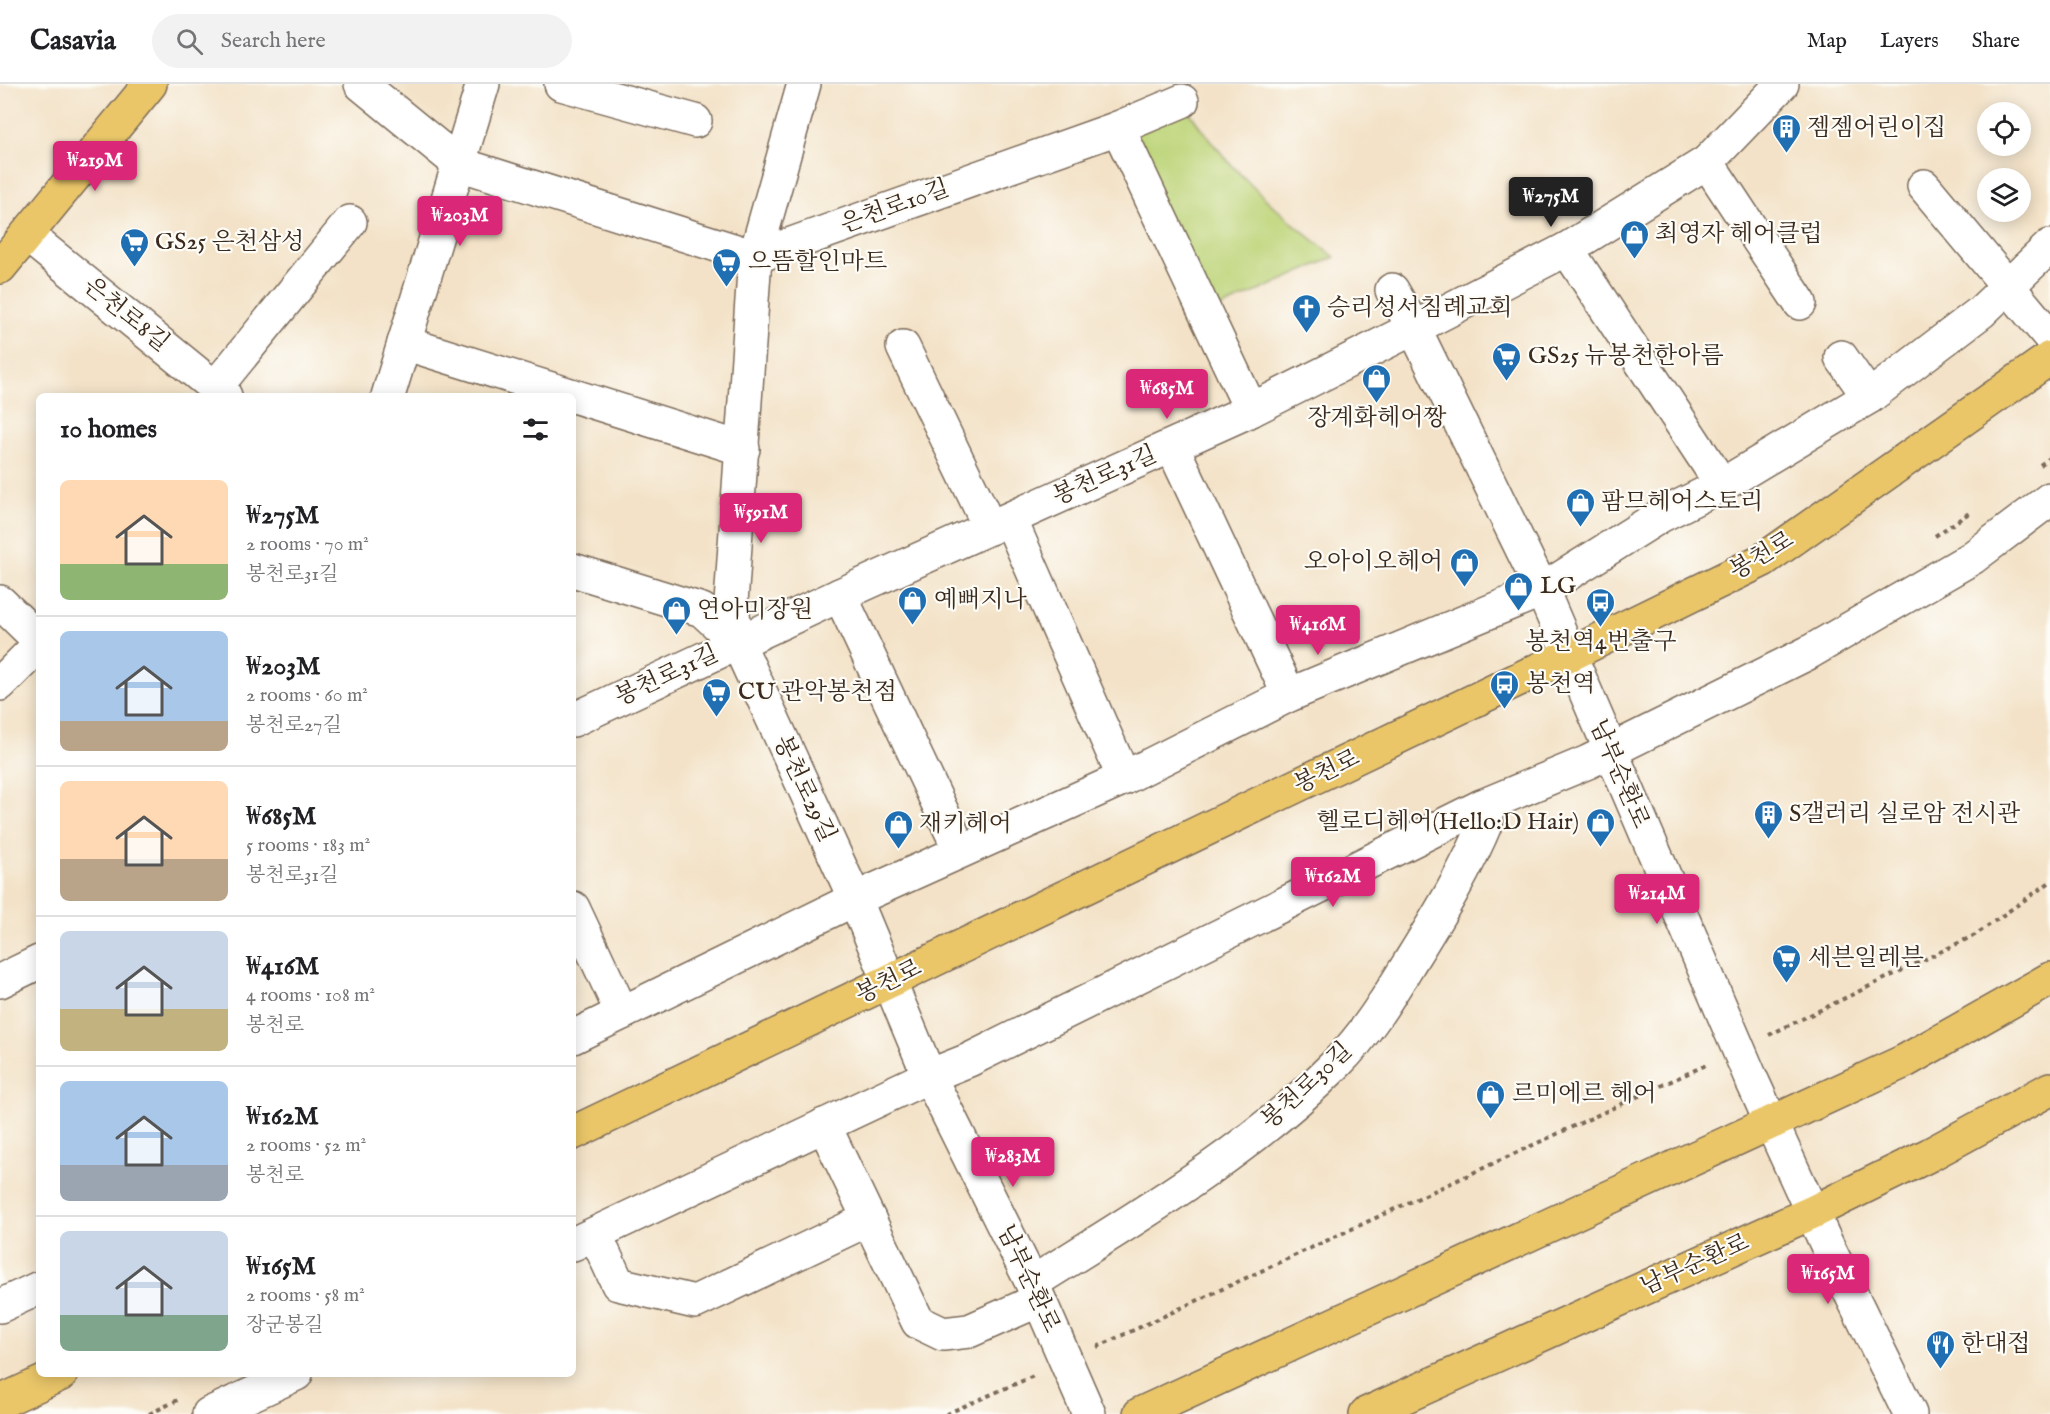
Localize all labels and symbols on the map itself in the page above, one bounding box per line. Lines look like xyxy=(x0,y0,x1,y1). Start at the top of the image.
building icon: 젬젬어린이집 xyxy=(1770,112,1802,154)
place label: 젬젬어린이집 xyxy=(1807,113,1946,144)
pin: ₩219M xyxy=(53,141,137,192)
street label: 은천로10길 xyxy=(836,173,954,241)
pin: ₩275M xyxy=(1509,177,1593,228)
pin: ₩203M xyxy=(418,196,502,247)
shop icon: 최영자 헤어클럽 xyxy=(1618,218,1650,260)
place label: 최영자 헤어클럽 xyxy=(1655,219,1823,250)
supermarket icon: GS25 은천삼성 xyxy=(118,226,150,268)
place label: GS25 은천삼성 xyxy=(155,227,304,258)
supermarket icon: 으뜸할인마트 xyxy=(711,246,743,288)
place label: 으뜸할인마트 xyxy=(748,247,887,278)
street label: 은천로8길 xyxy=(77,271,175,359)
church icon: 승리성서침례교회 xyxy=(1290,292,1322,334)
place label: 승리성서침례교회 xyxy=(1327,293,1512,324)
supermarket icon: GS25 뉴봉천한아름 xyxy=(1491,340,1523,382)
place label: GS25 뉴봉천한아름 xyxy=(1528,341,1724,372)
shop icon: 장계화헤어짱 xyxy=(1361,362,1393,404)
pin: ₩685M xyxy=(1125,369,1209,420)
place label: 장계화헤어짱 xyxy=(1307,403,1447,434)
street label: 봉천로31길 xyxy=(1048,439,1162,513)
shop icon: 팜므헤어스토리 xyxy=(1564,486,1596,528)
place label: 팜므헤어스토리 xyxy=(1601,487,1763,518)
pin: ₩591M xyxy=(719,493,803,544)
street label: 봉천로 xyxy=(1724,525,1800,587)
shop icon: 오아이오헤어 xyxy=(1448,546,1480,588)
place label: 오아이오헤어 xyxy=(1304,547,1443,578)
shop icon: LG xyxy=(1503,570,1535,612)
place label: LG xyxy=(1540,571,1576,602)
shop icon: 예뻐지나 xyxy=(897,584,929,626)
place label: 예뻐지나 xyxy=(934,585,1028,616)
bus stop icon: 봉천역4번출구 xyxy=(1585,586,1617,628)
shop icon: 연아미장원 xyxy=(660,594,692,636)
place label: 연아미장원 xyxy=(697,595,813,626)
pin: ₩416M xyxy=(1276,605,1360,656)
place label: 봉천역4번출구 xyxy=(1526,627,1676,658)
street label: 봉천로31길 xyxy=(610,639,724,713)
bus stop icon: 봉천역 xyxy=(1489,668,1521,710)
place label: 봉천역 xyxy=(1526,669,1596,700)
supermarket icon: CU 관악봉천점 xyxy=(701,676,733,718)
place label: CU 관악봉천점 xyxy=(738,677,897,708)
street label: 남부순환로 xyxy=(1582,715,1656,833)
street label: 봉천로29길 xyxy=(766,731,842,847)
street label: 봉천로 xyxy=(1289,743,1365,801)
building icon: S갤러리 실로암 전시관 xyxy=(1752,798,1784,840)
place label: S갤러리 실로암 전시관 xyxy=(1789,799,2020,830)
shop icon: 헬로디헤어(Hello:D Hair) xyxy=(1584,806,1616,848)
place label: 헬로디헤어(Hello:D Hair) xyxy=(1317,807,1579,838)
shop icon: 재키헤어 xyxy=(882,808,914,850)
place label: 재키헤어 xyxy=(919,809,1012,840)
pin: ₩162M xyxy=(1291,857,1375,908)
pin: ₩214M xyxy=(1615,874,1699,925)
supermarket icon: 세븐일레븐 xyxy=(1771,942,1803,984)
place label: 세븐일레븐 xyxy=(1808,943,1924,974)
street label: 봉천로 xyxy=(851,953,927,1011)
street label: 봉천로30길 xyxy=(1255,1036,1359,1136)
shop icon: 르미에르 헤어 xyxy=(1475,1078,1507,1120)
place label: 르미에르 헤어 xyxy=(1512,1079,1656,1110)
pin: ₩283M xyxy=(971,1137,1055,1188)
street label: 남부순환로 xyxy=(989,1220,1067,1338)
street label: 남부순환로 xyxy=(1636,1227,1754,1303)
pin: ₩165M xyxy=(1786,1254,1870,1305)
restaurant icon: 한대접 xyxy=(1924,1328,1956,1370)
place label: 한대접 xyxy=(1961,1329,2031,1360)

